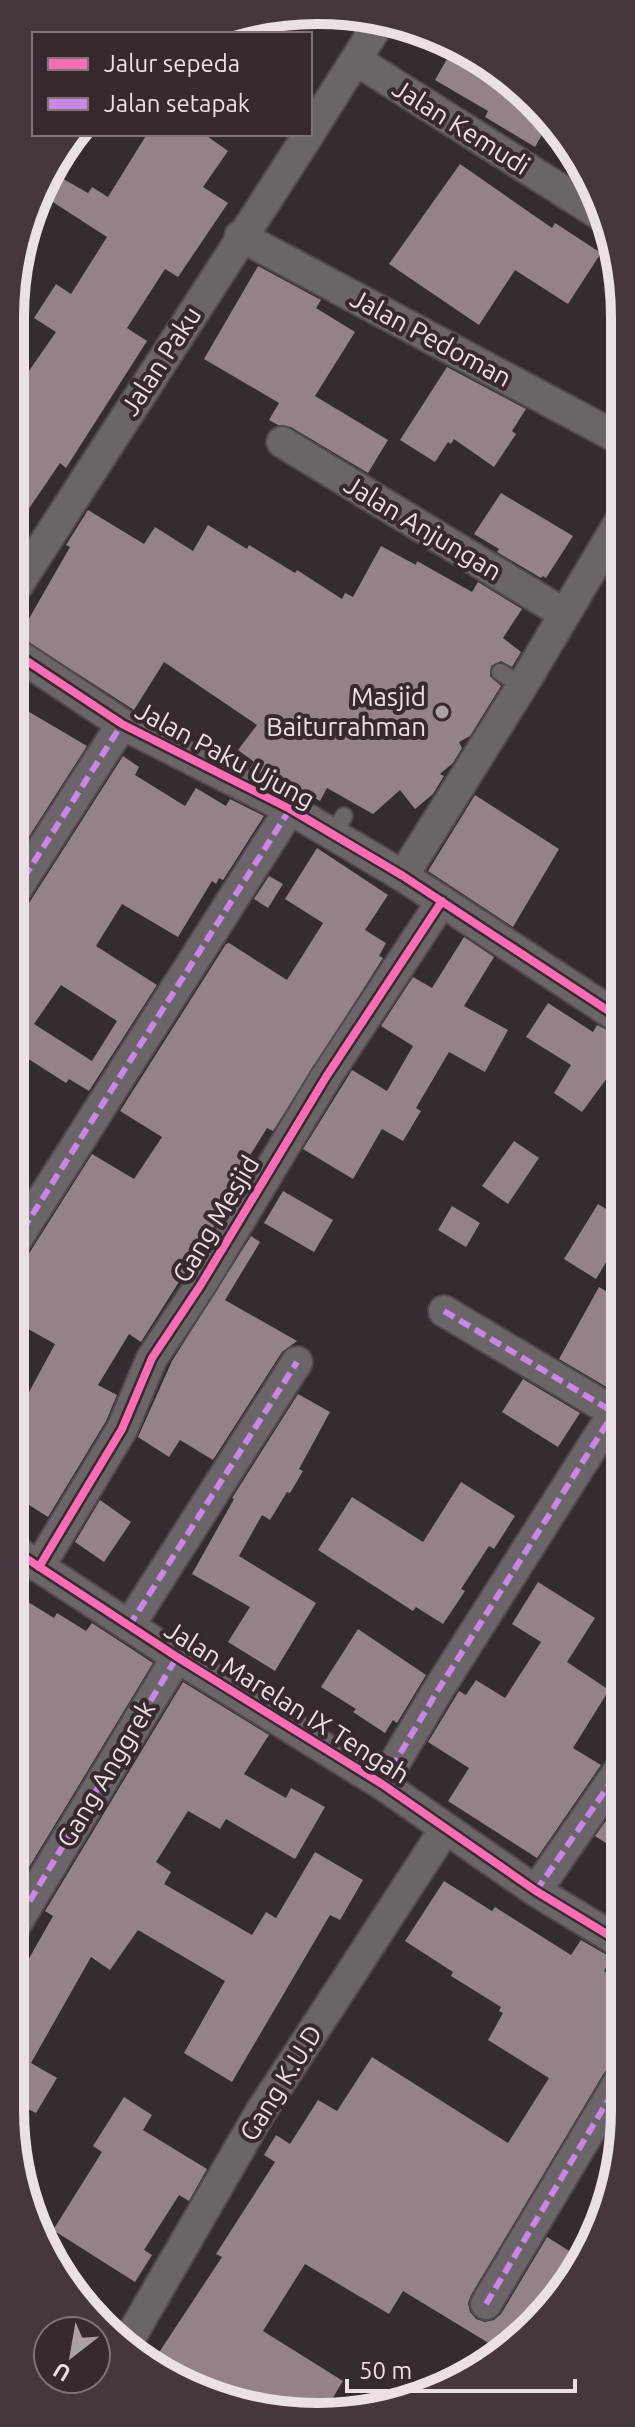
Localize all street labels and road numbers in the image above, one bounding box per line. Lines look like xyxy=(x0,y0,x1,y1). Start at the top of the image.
street label: Jalan Kemudi xyxy=(387,73,535,180)
street label: Jalan Pedoman xyxy=(346,283,516,392)
street label: Jalan Paku xyxy=(115,301,206,421)
street label: Jalan Anjungan xyxy=(339,469,507,586)
street label: Jalan Paku Ujung xyxy=(131,695,320,814)
street label: Gang Mesjid xyxy=(166,1150,265,1287)
street label: Jalan Marelan IX Tengah xyxy=(160,1614,415,1789)
street label: Gang Anggrek xyxy=(51,1695,161,1852)
street label: Gang K.U.D xyxy=(234,2020,328,2146)

